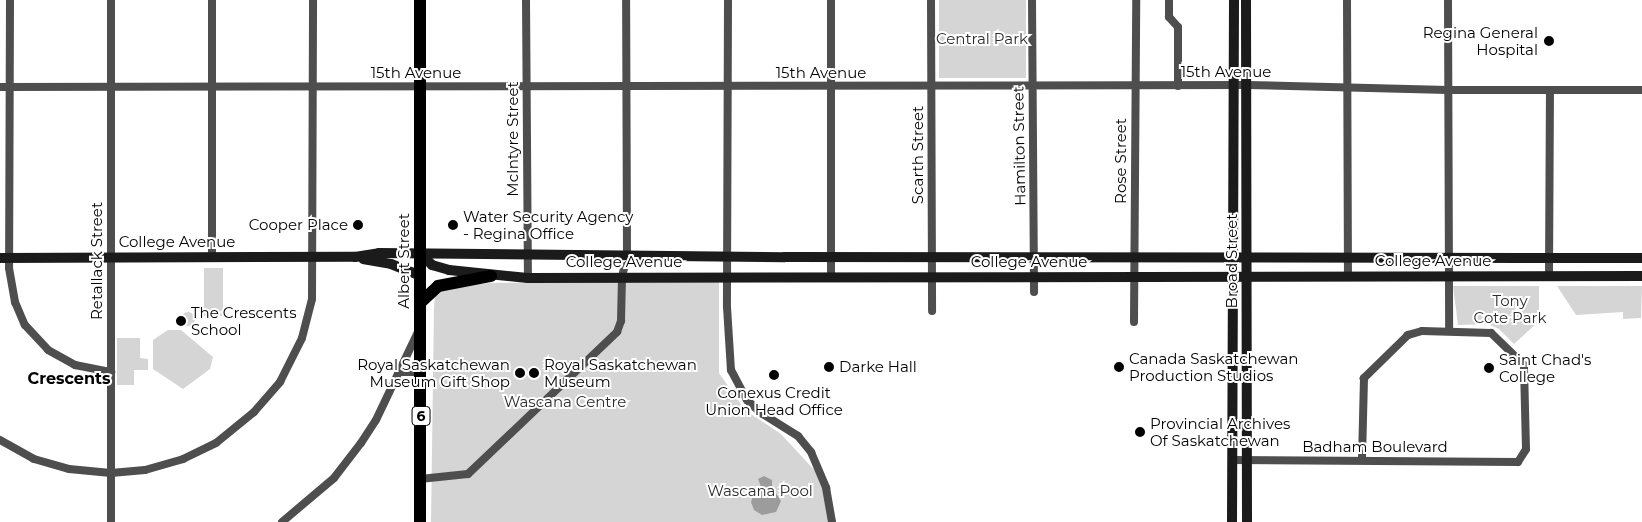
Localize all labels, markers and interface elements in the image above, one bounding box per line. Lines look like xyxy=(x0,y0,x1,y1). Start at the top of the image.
place label: Regina General Hospital xyxy=(1423,23,1538,58)
park label: Central Park xyxy=(936,30,1028,48)
marker: Regina General Hospital xyxy=(1542,34,1556,48)
street label: 15th Avenue xyxy=(1181,63,1271,81)
street label: 15th Avenue xyxy=(371,64,461,82)
street label: 15th Avenue xyxy=(776,64,866,82)
street label: McIntyre Street xyxy=(504,81,522,197)
street label: Hamilton Street xyxy=(1009,86,1029,206)
street label: Scarth Street xyxy=(909,106,927,204)
street label: Rose Street xyxy=(1112,118,1130,204)
street label: Retallack Street xyxy=(88,202,106,320)
place label: Water Security Agency - Regina Office xyxy=(463,207,633,242)
street label: Albert Street xyxy=(395,213,413,309)
street label: Broad Street xyxy=(1223,214,1241,308)
place label: Cooper Place xyxy=(249,216,348,234)
marker: Cooper Place xyxy=(352,219,364,231)
marker: Water Security Agency - Regina Office xyxy=(447,219,459,231)
street label: College Avenue xyxy=(119,233,235,251)
street label: College Avenue xyxy=(1375,252,1491,270)
street label: College Avenue xyxy=(566,253,682,271)
street label: College Avenue xyxy=(971,253,1087,271)
park label: Tony Cote Park xyxy=(1474,291,1546,326)
place label: The Crescents School xyxy=(191,303,297,338)
marker: The Crescents School xyxy=(175,315,187,327)
place label: Canada Saskatchewan Production Studios xyxy=(1129,349,1298,384)
place label: Saint Chad's College xyxy=(1499,350,1591,385)
place label: Royal Saskatchewan Museum Gift Shop xyxy=(357,355,510,390)
place label: Royal Saskatchewan Museum xyxy=(544,355,697,390)
place label: Darke Hall xyxy=(839,358,917,376)
marker: Darke Hall xyxy=(823,361,835,373)
marker: Canada Saskatchewan Production Studios xyxy=(1113,361,1125,373)
marker: Saint Chad's College xyxy=(1483,362,1495,374)
marker: Royal Saskatchewan Museum Gift Shop xyxy=(514,367,526,379)
marker: Royal Saskatchewan Museum xyxy=(528,367,540,379)
district label: Crescents xyxy=(28,369,110,389)
marker: Conexus Credit Union Head Office xyxy=(768,369,780,381)
place label: Conexus Credit Union Head Office xyxy=(705,383,843,418)
park label: Wascana Centre xyxy=(504,393,626,411)
road number: 6 xyxy=(411,404,431,428)
place label: Provincial Archives Of Saskatchewan xyxy=(1150,414,1290,449)
marker: Provincial Archives Of Saskatchewan xyxy=(1134,426,1146,438)
street label: Badham Boulevard xyxy=(1302,438,1448,456)
park label: Wascana Pool xyxy=(707,482,813,500)

